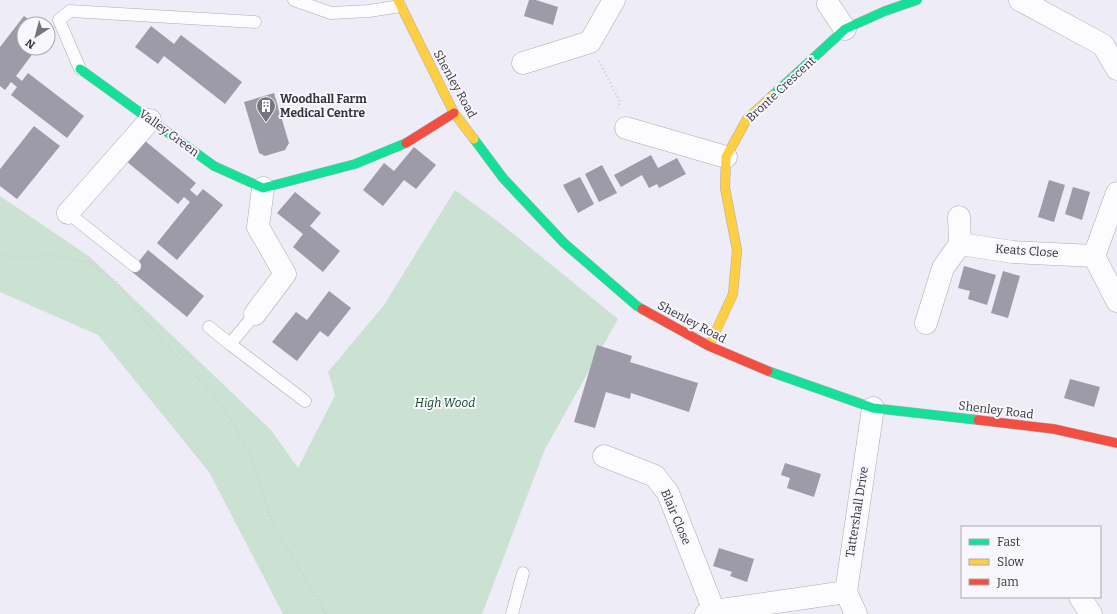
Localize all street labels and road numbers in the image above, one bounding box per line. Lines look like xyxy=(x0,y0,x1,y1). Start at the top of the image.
street label: Shenley Road xyxy=(431,48,479,120)
street label: Bronte Crescent xyxy=(744,53,819,125)
street label: Valley Green xyxy=(136,107,202,160)
street label: Keats Close xyxy=(995,242,1059,260)
street label: Shenley Road xyxy=(655,298,729,346)
street label: Shenley Road xyxy=(958,398,1034,422)
street label: Tattershall Drive xyxy=(843,466,871,558)
street label: Blair Close xyxy=(658,487,694,547)

